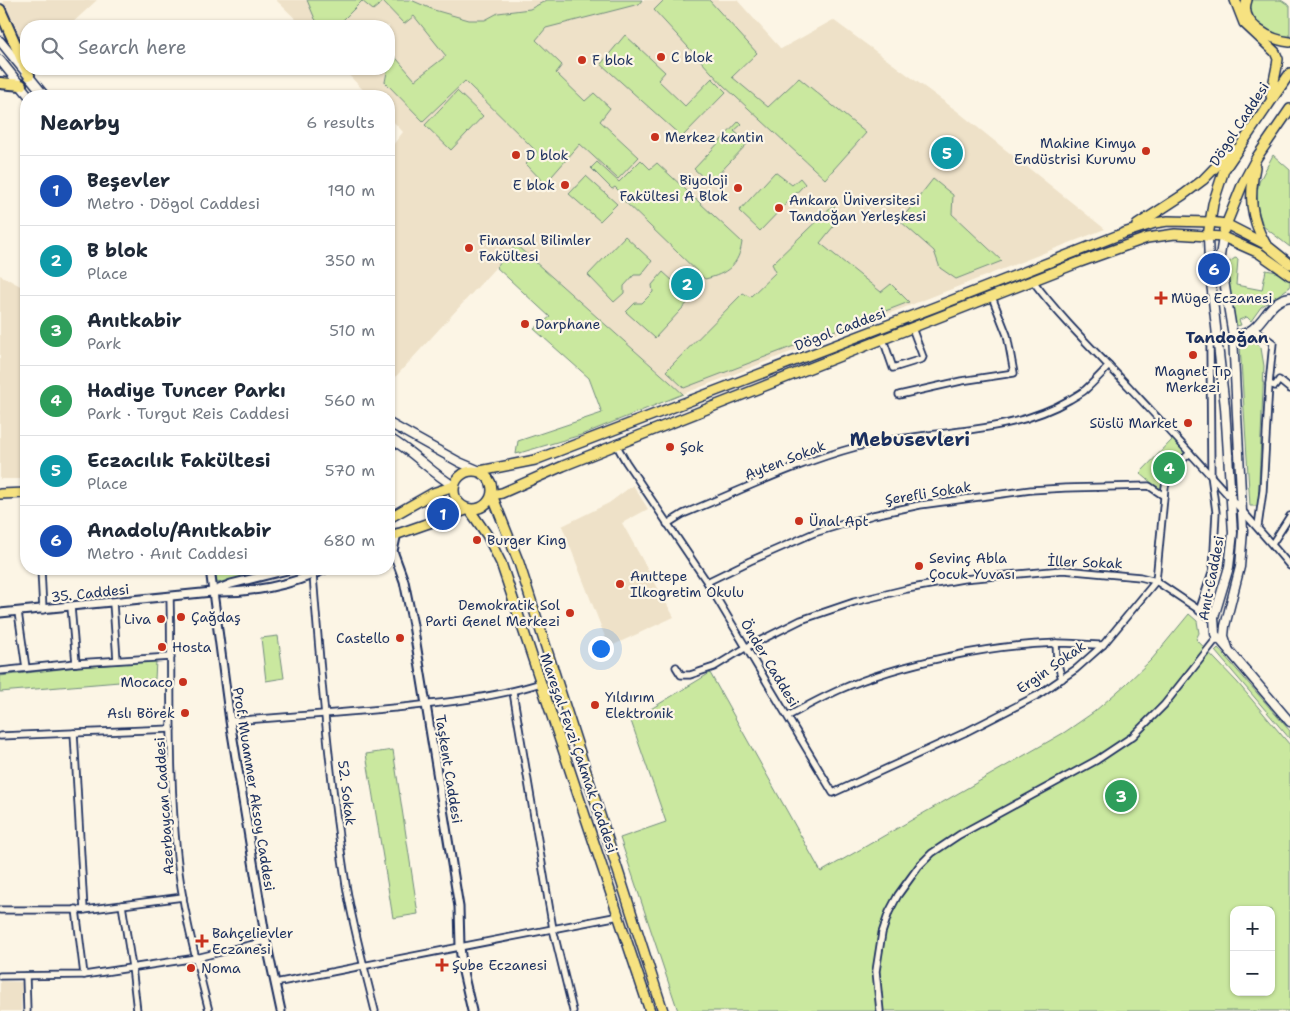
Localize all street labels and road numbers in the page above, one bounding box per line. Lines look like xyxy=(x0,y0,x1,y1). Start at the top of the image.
street label: Dögol Caddesi xyxy=(1205,79,1273,169)
street label: Dögol Caddesi xyxy=(792,303,888,355)
street label: Ayten Sokak xyxy=(742,436,828,484)
street label: Şerefli Sokak xyxy=(884,477,972,509)
street label: Anıt Caddesi xyxy=(1194,534,1228,622)
street label: İller Sokak xyxy=(1047,552,1123,572)
street label: 35. Caddesi xyxy=(50,580,130,606)
street label: Önder Caddesi xyxy=(737,616,803,710)
street label: Ergin Sokak xyxy=(1013,637,1089,697)
street label: Mareşal Fevzi Çakmak Caddesi xyxy=(536,651,622,855)
street label: Prof. Muammer Aksoy Caddesi xyxy=(229,686,279,892)
street label: Taşkent Caddesi xyxy=(432,713,466,825)
street label: Azerbaycan Caddesi xyxy=(150,737,178,875)
street label: 52. Sokak xyxy=(334,759,360,827)

